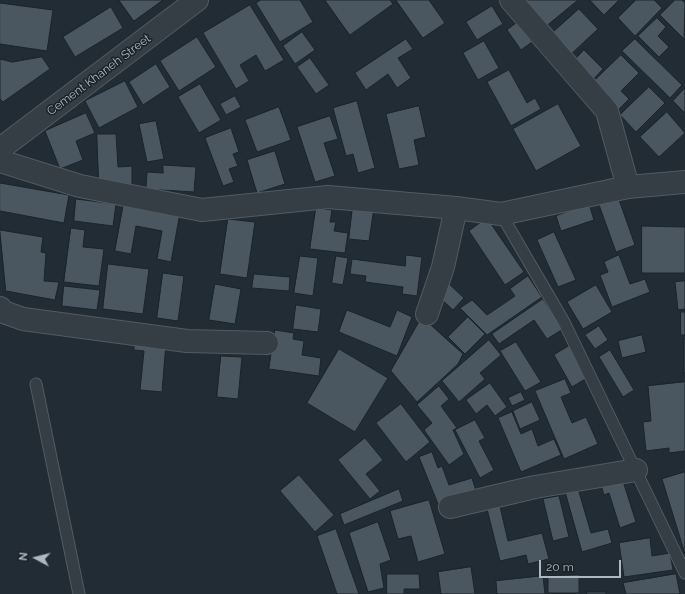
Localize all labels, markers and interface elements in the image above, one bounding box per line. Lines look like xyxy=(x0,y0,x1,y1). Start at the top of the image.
street label: Cement Khaneh Street xyxy=(44,31,154,119)
north arrow xyxy=(16,538,56,578)
text: N xyxy=(17,552,31,561)
scale bar xyxy=(541,552,623,578)
text: 20 m xyxy=(546,560,574,574)

